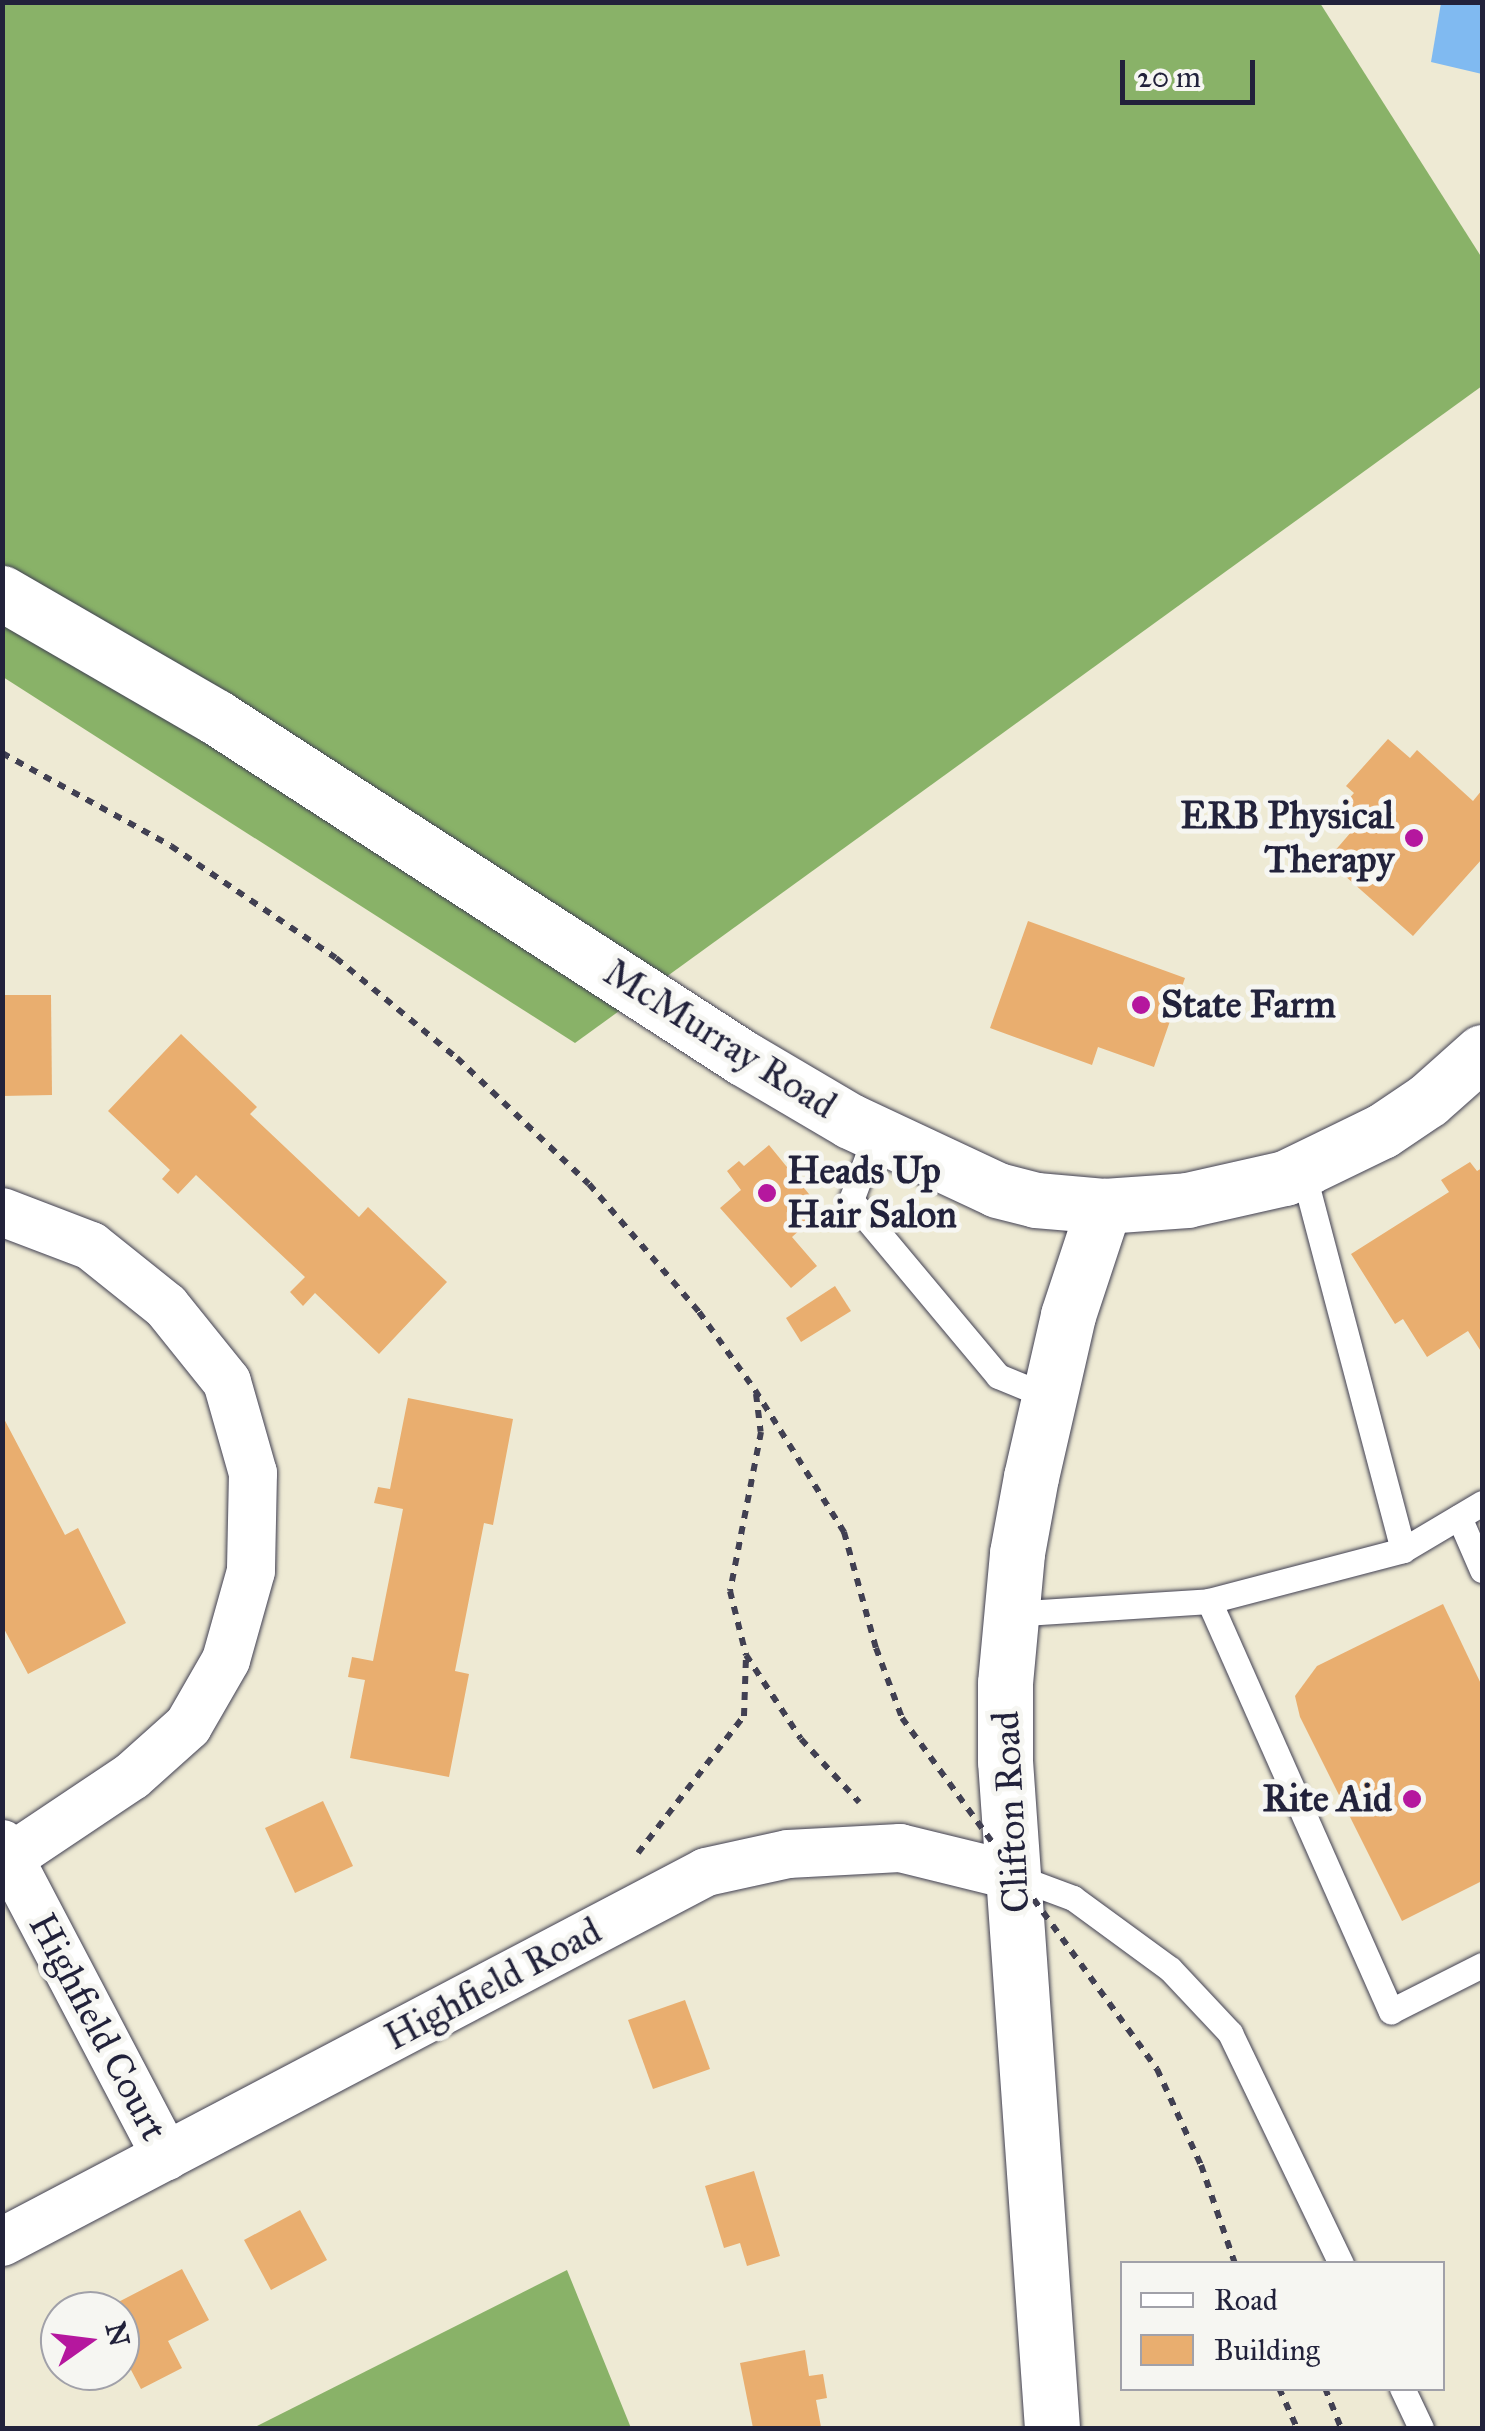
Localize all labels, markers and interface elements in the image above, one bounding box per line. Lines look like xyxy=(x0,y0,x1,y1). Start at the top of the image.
scale bar xyxy=(1125,40,1260,102)
text: 20 m xyxy=(1137,59,1201,95)
place label: ERB Physical Therapy xyxy=(1180,793,1394,882)
marker: ERB Physical Therapy xyxy=(1403,827,1425,849)
street label: McMurray Road xyxy=(596,949,844,1129)
place label: State Farm xyxy=(1161,982,1336,1028)
marker: State Farm xyxy=(1130,994,1152,1016)
place label: Heads Up Hair Salon xyxy=(787,1148,957,1238)
marker: Heads Up Hair Salon xyxy=(756,1182,778,1204)
street label: Clifton Road xyxy=(983,1710,1039,1914)
place label: Rite Aid xyxy=(1263,1776,1392,1822)
marker: Rite Aid xyxy=(1401,1788,1423,1810)
street label: Highfield Court xyxy=(19,1906,177,2148)
street label: Highfield Road xyxy=(377,1908,609,2060)
legend xyxy=(1120,2261,1445,2391)
text: Road xyxy=(1214,2282,1278,2318)
north arrow xyxy=(40,2291,140,2391)
text: N xyxy=(98,2318,138,2350)
text: Building xyxy=(1214,2332,1320,2368)

